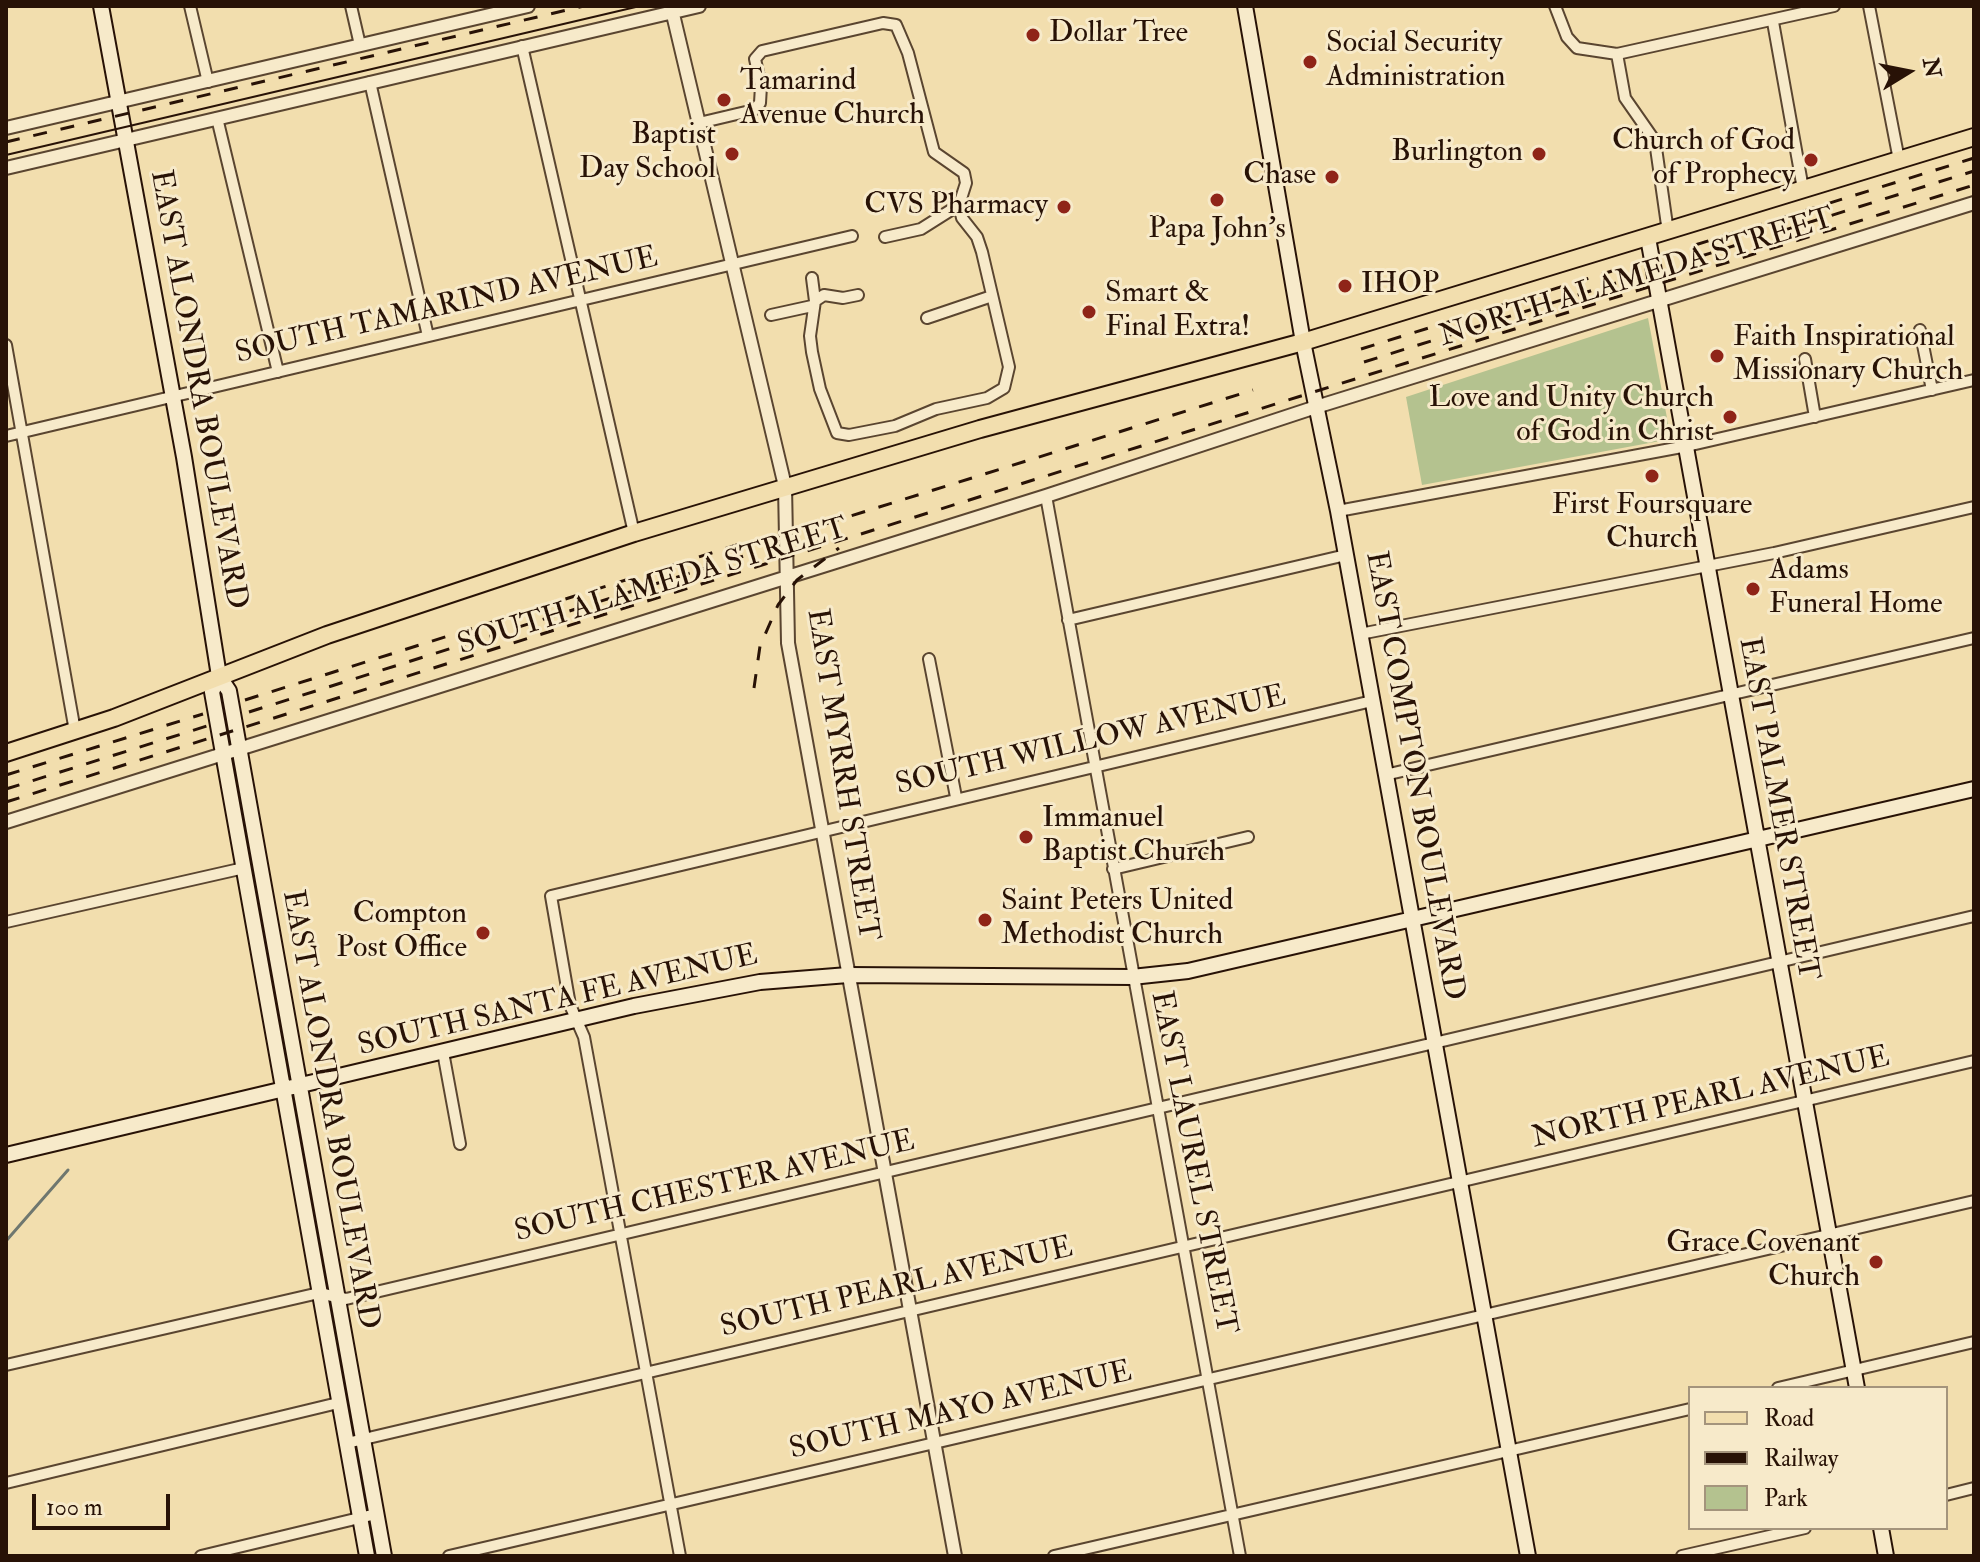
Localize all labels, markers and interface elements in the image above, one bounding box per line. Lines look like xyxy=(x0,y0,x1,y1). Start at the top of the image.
place label: Dollar Tree xyxy=(1049,17,1188,53)
marker: Dollar Tree xyxy=(1024,26,1042,44)
place label: Social Security Administration xyxy=(1326,27,1506,98)
north arrow xyxy=(1868,32,1948,112)
marker: Social Security Administration xyxy=(1301,53,1319,71)
text: N xyxy=(1916,56,1947,80)
place label: Tamarind Avenue Church xyxy=(740,65,925,136)
marker: Tamarind Avenue Church xyxy=(715,91,733,109)
place label: Baptist Day School xyxy=(579,119,716,190)
place label: Church of God of Prophecy xyxy=(1612,125,1795,196)
place label: Burlington xyxy=(1391,136,1523,172)
marker: Baptist Day School xyxy=(723,145,741,163)
marker: Burlington xyxy=(1530,145,1548,163)
marker: Church of God of Prophecy xyxy=(1802,151,1820,169)
place label: Chase xyxy=(1243,159,1316,195)
street label: EAST ALONDRA BOULEVARD xyxy=(141,168,253,612)
marker: Chase xyxy=(1323,168,1341,186)
place label: CVS Pharmacy xyxy=(864,189,1048,225)
marker: Papa John's xyxy=(1208,191,1226,209)
marker: CVS Pharmacy xyxy=(1055,198,1073,216)
street label: NORTH ALAMEDA STREET xyxy=(1435,202,1839,356)
place label: Papa John's xyxy=(1148,213,1286,249)
street label: SOUTH TAMARIND AVENUE xyxy=(232,241,662,373)
place label: IHOP xyxy=(1361,268,1439,304)
place label: Smart & Final Extra! xyxy=(1105,277,1250,348)
marker: IHOP xyxy=(1336,277,1354,295)
marker: Smart & Final Extra! xyxy=(1080,303,1098,321)
place label: Faith Inspirational Missionary Church xyxy=(1733,321,1963,392)
marker: Faith Inspirational Missionary Church xyxy=(1708,347,1726,365)
place label: Love and Unity Church of God in Christ xyxy=(1429,382,1714,452)
marker: Love and Unity Church of God in Christ xyxy=(1721,408,1739,426)
marker: First Foursquare Church xyxy=(1643,467,1661,485)
place label: First Foursquare Church xyxy=(1552,489,1752,560)
street label: SOUTH ALAMEDA STREET xyxy=(454,511,852,665)
street label: EAST COMPTON BOULEVARD xyxy=(1356,549,1470,1003)
place label: Adams Funeral Home xyxy=(1769,554,1942,624)
marker: Adams Funeral Home xyxy=(1744,580,1762,598)
street label: EAST MYRRH STREET xyxy=(797,606,885,944)
street label: EAST PALMER STREET xyxy=(1729,635,1825,983)
street label: SOUTH WILLOW AVENUE xyxy=(892,680,1290,804)
place label: Immanuel Baptist Church xyxy=(1042,802,1225,872)
marker: Immanuel Baptist Church xyxy=(1017,828,1035,846)
place label: Saint Peters United Methodist Church xyxy=(1001,885,1233,956)
street label: EAST ALONDRA BOULEVARD xyxy=(273,888,385,1332)
place label: Compton Post Office xyxy=(336,898,467,968)
marker: Saint Peters United Methodist Church xyxy=(976,911,994,929)
marker: Compton Post Office xyxy=(474,924,492,942)
street label: SOUTH SANTA FE AVENUE xyxy=(355,938,761,1066)
street label: EAST LAUREL STREET xyxy=(1141,988,1243,1338)
street label: NORTH PEARL AVENUE xyxy=(1529,1040,1893,1158)
street label: SOUTH CHESTER AVENUE xyxy=(512,1124,918,1252)
place label: Grace Covenant Church xyxy=(1666,1227,1860,1298)
street label: SOUTH PEARL AVENUE xyxy=(717,1231,1077,1347)
marker: Grace Covenant Church xyxy=(1867,1253,1885,1271)
street label: SOUTH MAYO AVENUE xyxy=(786,1355,1136,1469)
legend xyxy=(1688,1386,1948,1530)
text: Road xyxy=(1764,1403,1814,1434)
text: Railway xyxy=(1764,1443,1838,1474)
scale bar xyxy=(36,1478,174,1528)
text: Park xyxy=(1764,1483,1808,1514)
text: 100 m xyxy=(46,1492,103,1523)

